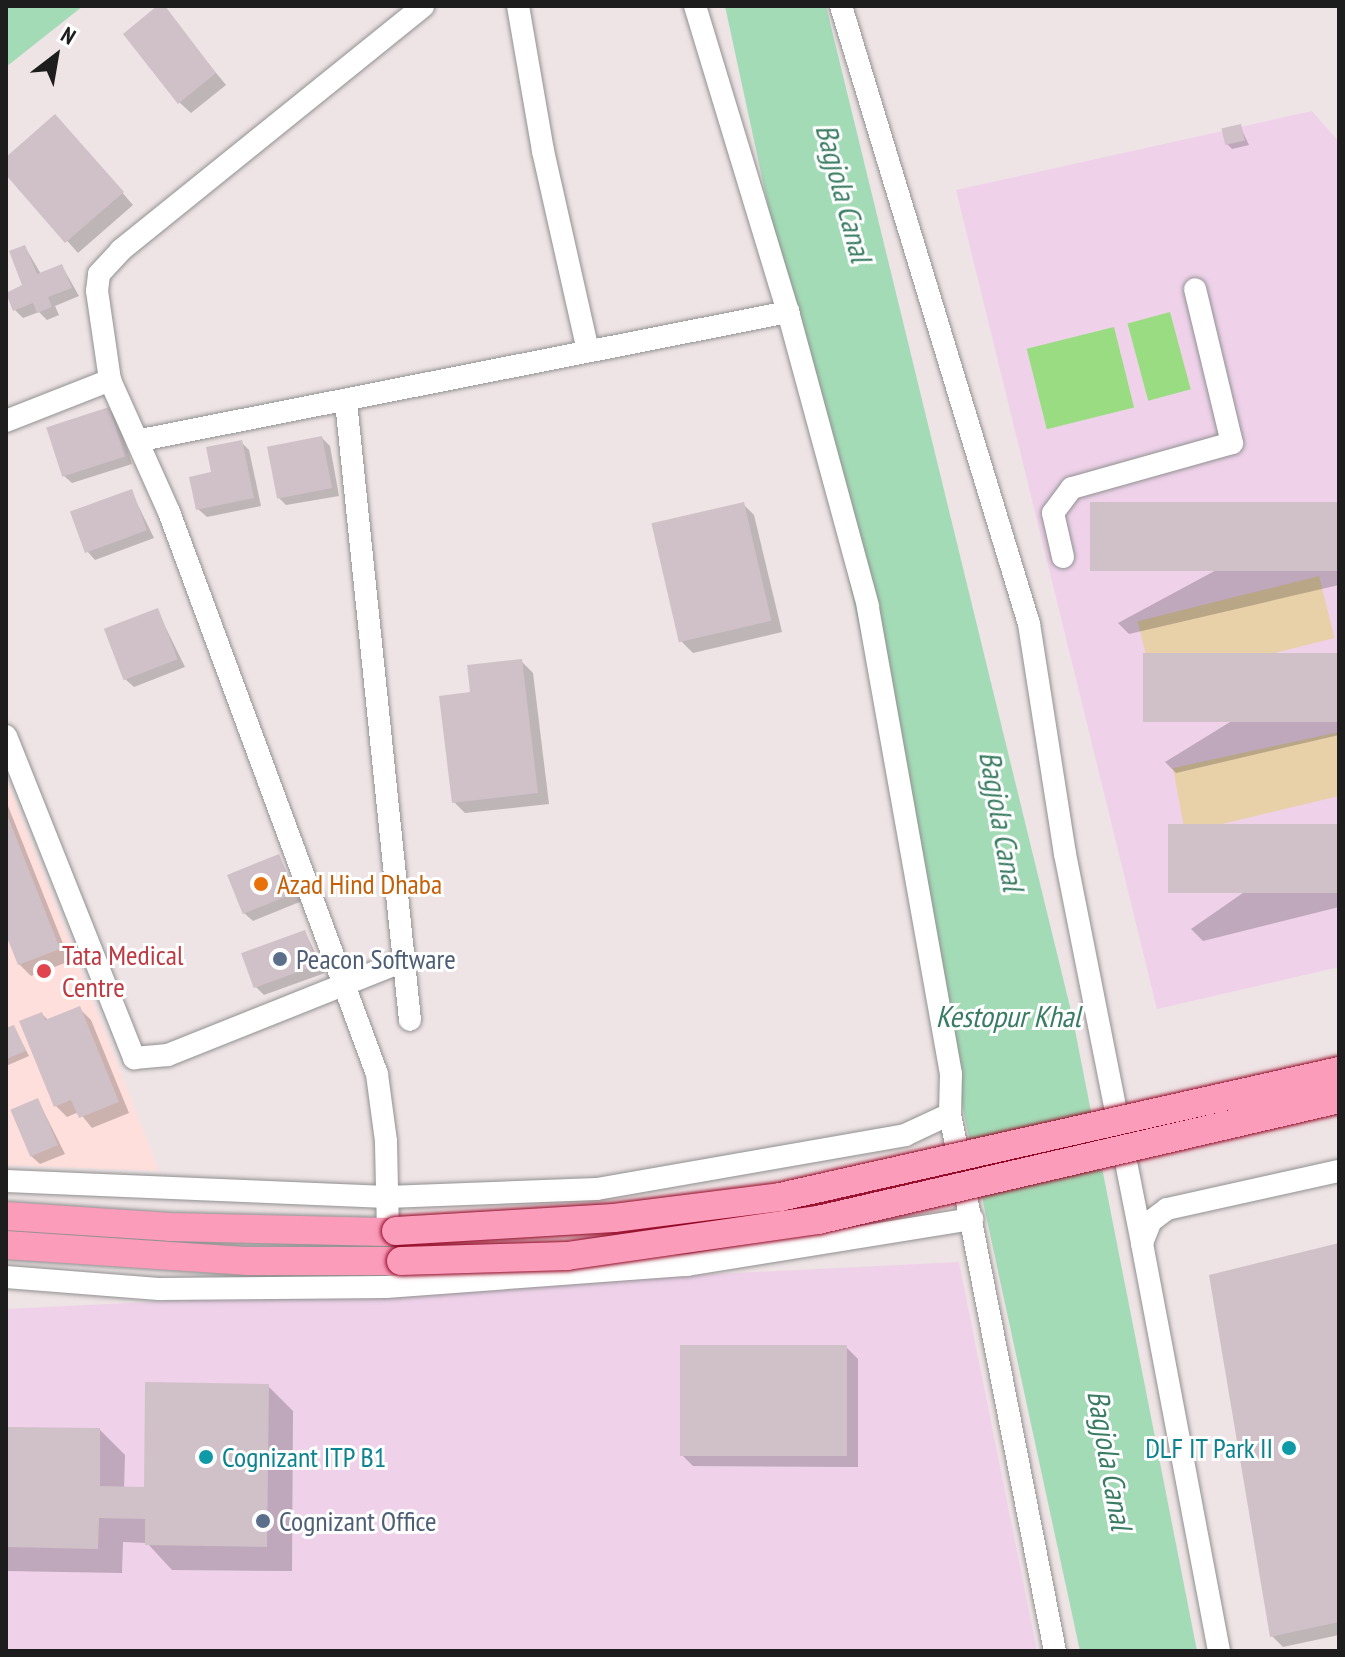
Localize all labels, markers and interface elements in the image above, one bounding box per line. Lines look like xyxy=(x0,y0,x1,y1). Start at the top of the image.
north arrow xyxy=(16,16,96,96)
text: N xyxy=(56,20,81,50)
water label: Bagjola Canal xyxy=(808,120,880,266)
water label: Bagjola Canal xyxy=(972,748,1032,894)
place label: Azad Hind Dhaba xyxy=(277,867,442,901)
marker: Azad Hind Dhaba xyxy=(252,875,270,893)
place label: Tata Medical Centre xyxy=(62,938,183,1004)
place label: Peacon Software xyxy=(296,942,456,976)
marker: Peacon Software xyxy=(271,950,289,968)
marker: Tata Medical Centre xyxy=(33,960,55,982)
water label: Kestopur Khal xyxy=(936,998,1080,1034)
water label: Bagjola Canal xyxy=(1080,1387,1140,1533)
place label: DLF IT Park II xyxy=(1144,1431,1273,1465)
marker: DLF IT Park II xyxy=(1280,1439,1298,1457)
place label: Cognizant ITP B1 xyxy=(222,1440,387,1474)
marker: Cognizant ITP B1 xyxy=(197,1448,215,1466)
place label: Cognizant Office xyxy=(279,1504,437,1538)
marker: Cognizant Office xyxy=(254,1512,272,1530)

